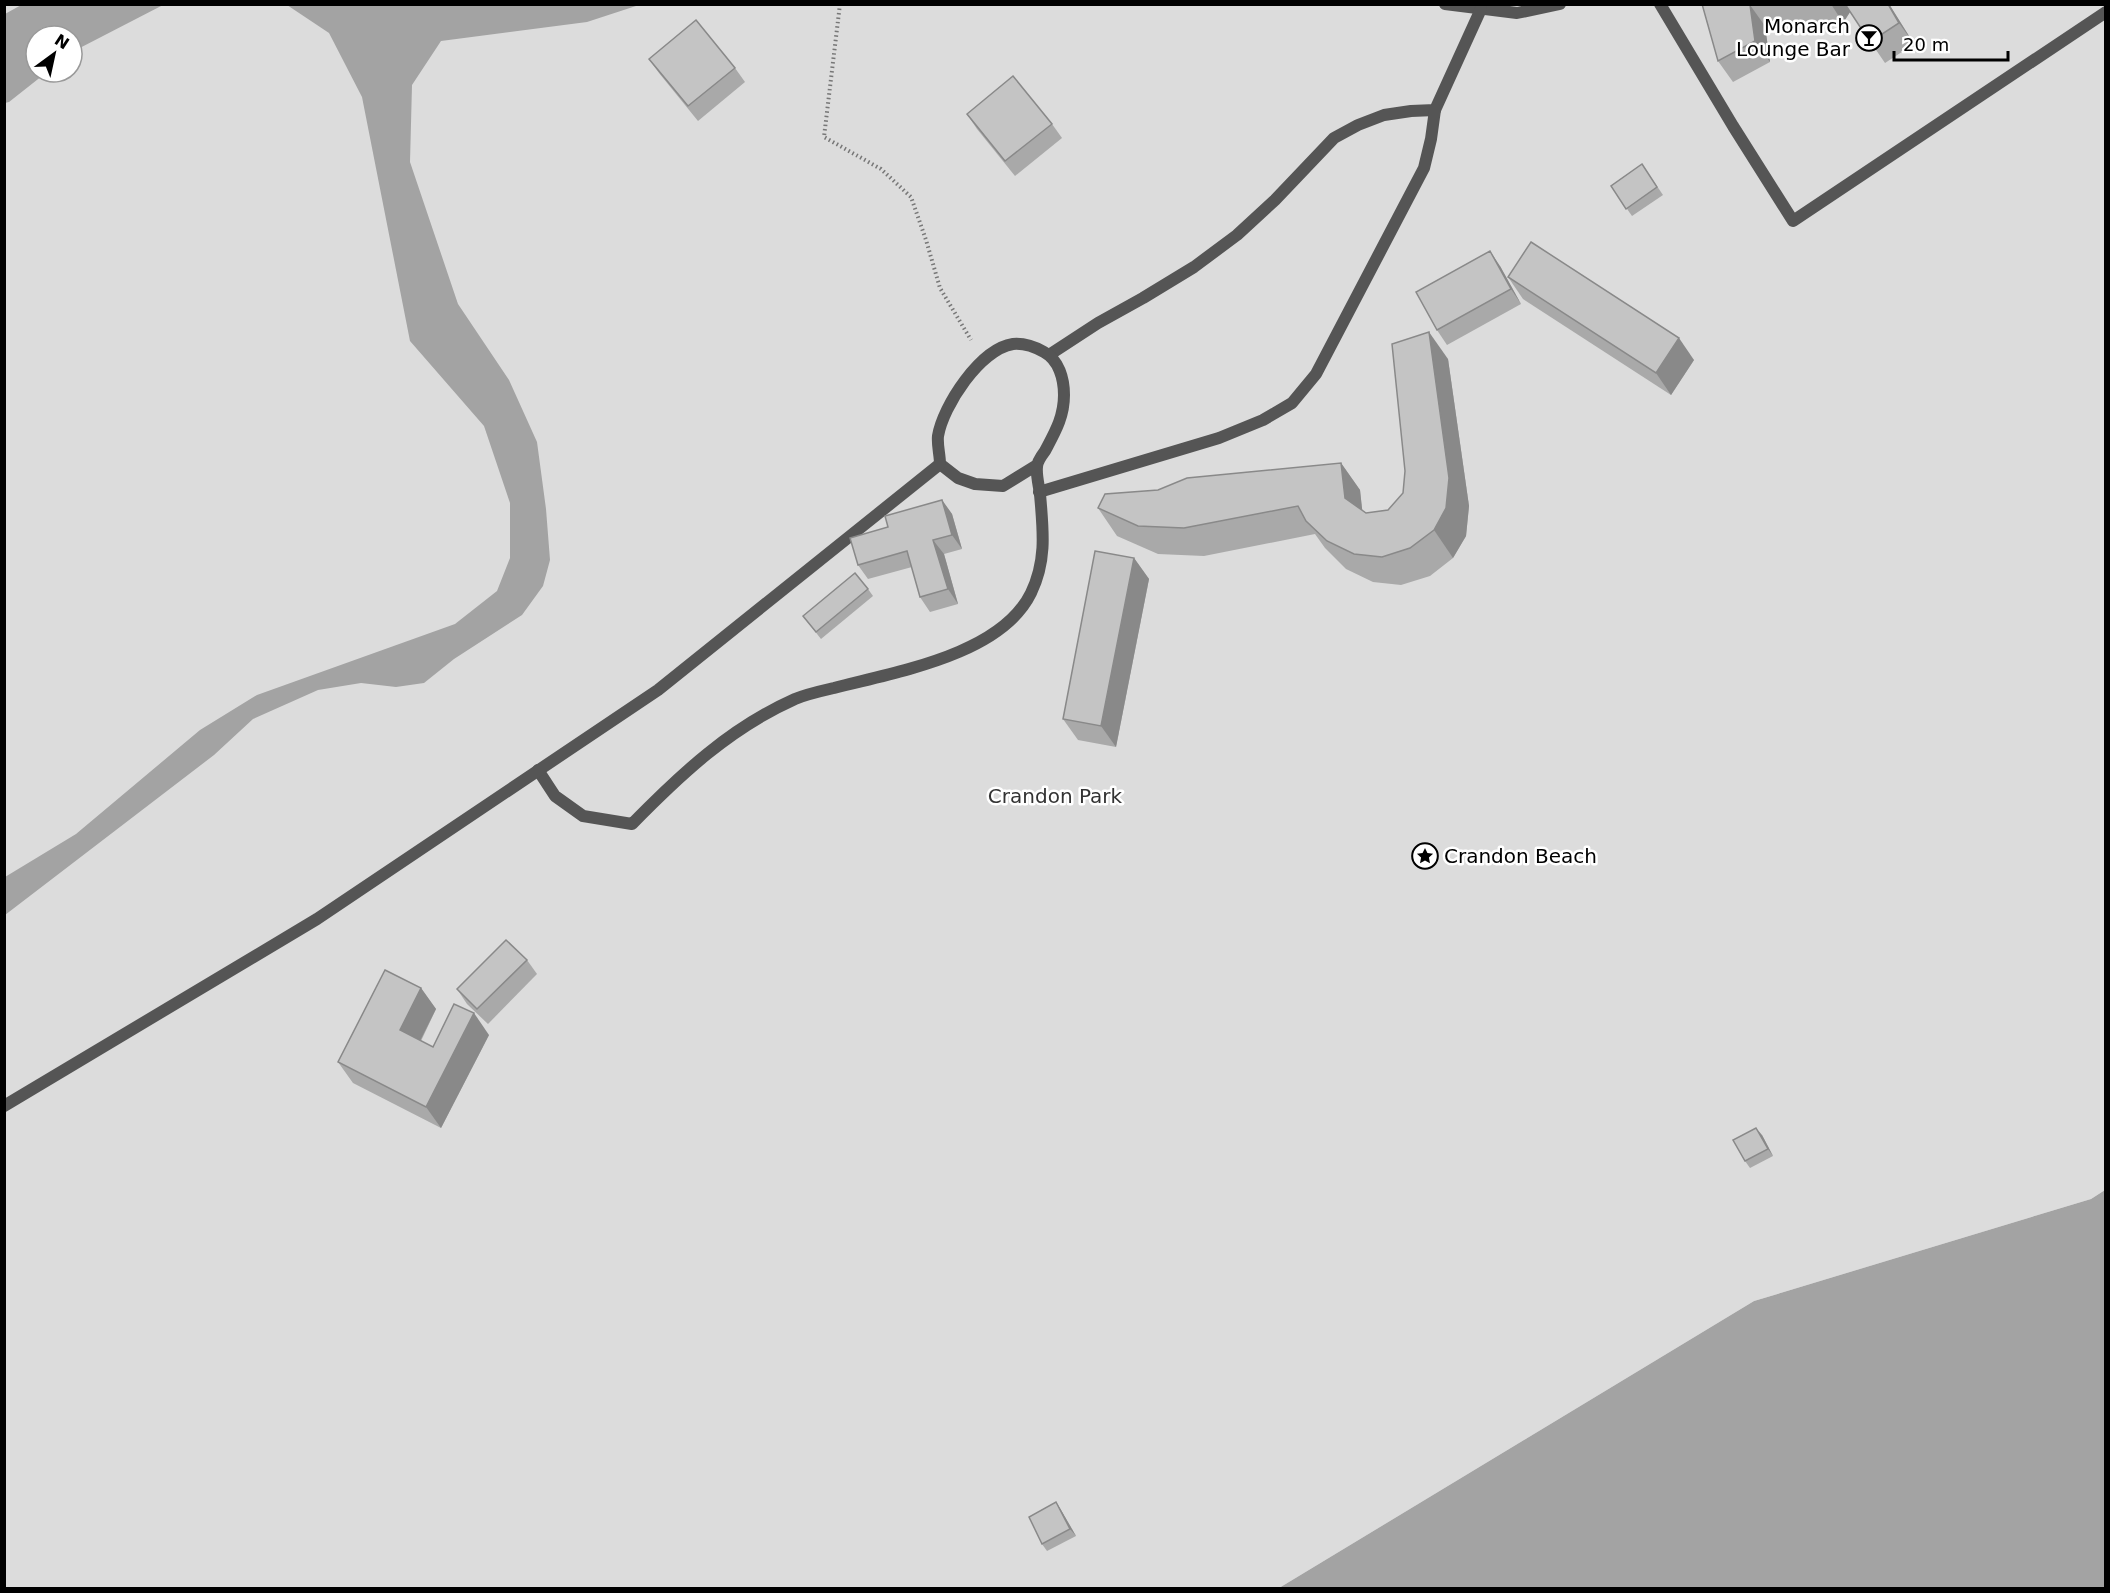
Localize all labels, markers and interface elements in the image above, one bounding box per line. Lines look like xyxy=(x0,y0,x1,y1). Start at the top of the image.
place label: Monarch Lounge Bar xyxy=(1736,14,1851,61)
bar icon: Monarch Lounge Bar xyxy=(1854,23,1884,53)
north arrow xyxy=(24,24,84,84)
scale bar xyxy=(1894,24,2008,62)
text: N xyxy=(51,30,73,53)
text: 20 m xyxy=(1903,34,1949,55)
park label: Crandon Park xyxy=(988,784,1123,808)
place icon: Crandon Beach xyxy=(1410,841,1440,871)
place label: Crandon Beach xyxy=(1444,844,1597,868)

